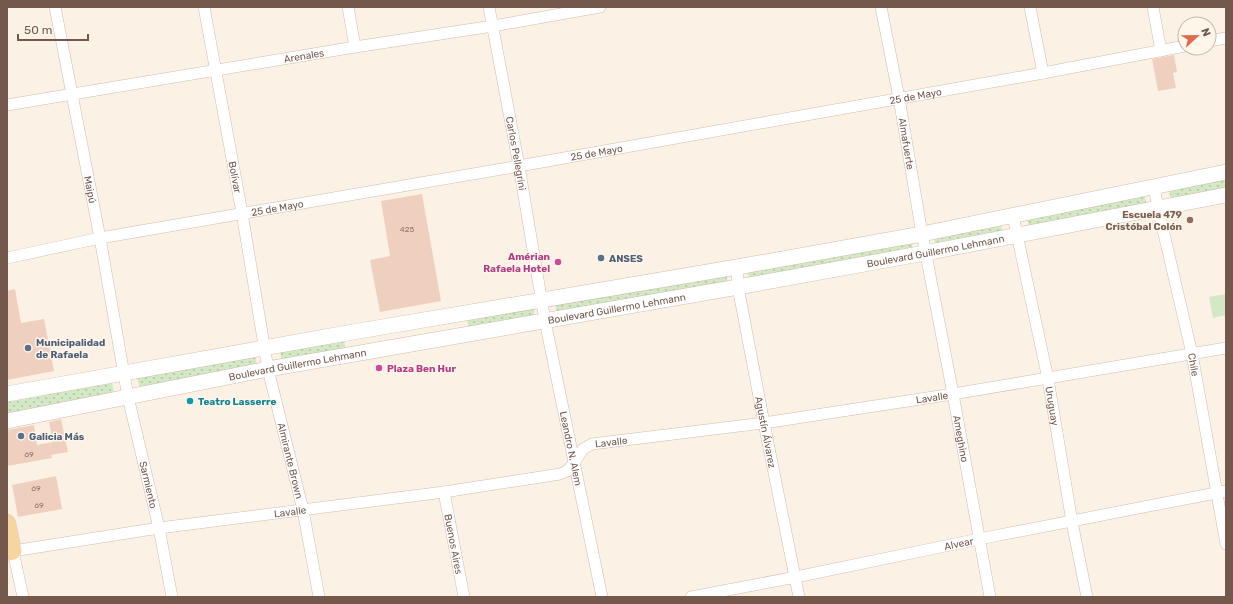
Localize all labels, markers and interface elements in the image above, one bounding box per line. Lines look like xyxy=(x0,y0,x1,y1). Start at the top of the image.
scale bar xyxy=(18,16,88,42)
north arrow xyxy=(1177,16,1217,56)
text: 50 m xyxy=(24,23,52,37)
text: N xyxy=(1198,26,1213,39)
street label: Arenales xyxy=(283,47,325,66)
street label: 25 de Mayo xyxy=(889,86,943,107)
street label: Carlos Pellegrini xyxy=(503,116,528,191)
street label: Almafuerte xyxy=(895,117,916,171)
street label: 25 de Mayo xyxy=(570,143,624,164)
street label: Bolívar xyxy=(226,160,243,194)
street label: Maipú xyxy=(81,175,98,205)
street label: 25 de Mayo xyxy=(250,198,305,219)
place label: Escuela 479 Cristóbal Colón xyxy=(1106,209,1183,233)
marker: Escuela 479 Cristóbal Colón xyxy=(1185,215,1195,225)
house number: 425 xyxy=(400,225,414,234)
street label: Boulevard Guillermo Lehmann xyxy=(866,233,1005,270)
place label: Amérian Rafaela Hotel xyxy=(483,251,550,275)
marker: ANSES xyxy=(596,253,606,263)
place label: ANSES xyxy=(609,253,643,265)
marker: Amérian Rafaela Hotel xyxy=(553,257,563,267)
street label: Boulevard Guillermo Lehmann xyxy=(547,291,687,327)
place label: Municipalidad de Rafaela xyxy=(36,337,105,361)
marker: Municipalidad de Rafaela xyxy=(23,343,33,353)
street label: Boulevard Guillermo Lehmann xyxy=(228,347,367,384)
street label: Chile xyxy=(1185,352,1201,378)
marker: Plaza Ben Hur xyxy=(374,363,384,373)
place label: Plaza Ben Hur xyxy=(387,363,456,375)
street label: Uruguay xyxy=(1042,385,1061,427)
street label: Lavalle xyxy=(915,390,950,407)
marker: Teatro Lasserre xyxy=(185,396,195,406)
place label: Teatro Lasserre xyxy=(198,396,277,408)
street label: Agustín Álvarez xyxy=(752,396,778,469)
street label: Leandro N. Alem xyxy=(557,410,584,487)
street label: Ameghino xyxy=(950,414,970,463)
street label: Almirante Brown xyxy=(275,422,305,500)
marker: Galicia Más xyxy=(16,431,26,441)
place label: Galicia Más xyxy=(29,431,85,443)
street label: Lavalle xyxy=(594,435,628,451)
house number: 69 xyxy=(24,450,34,459)
street label: Sarmiento xyxy=(136,460,159,510)
house number: 69 xyxy=(31,484,41,493)
house number: 69 xyxy=(34,501,44,510)
street label: Lavalle xyxy=(273,504,307,520)
street label: Buenos Aires xyxy=(441,513,465,575)
street label: Alvear xyxy=(943,535,975,553)

